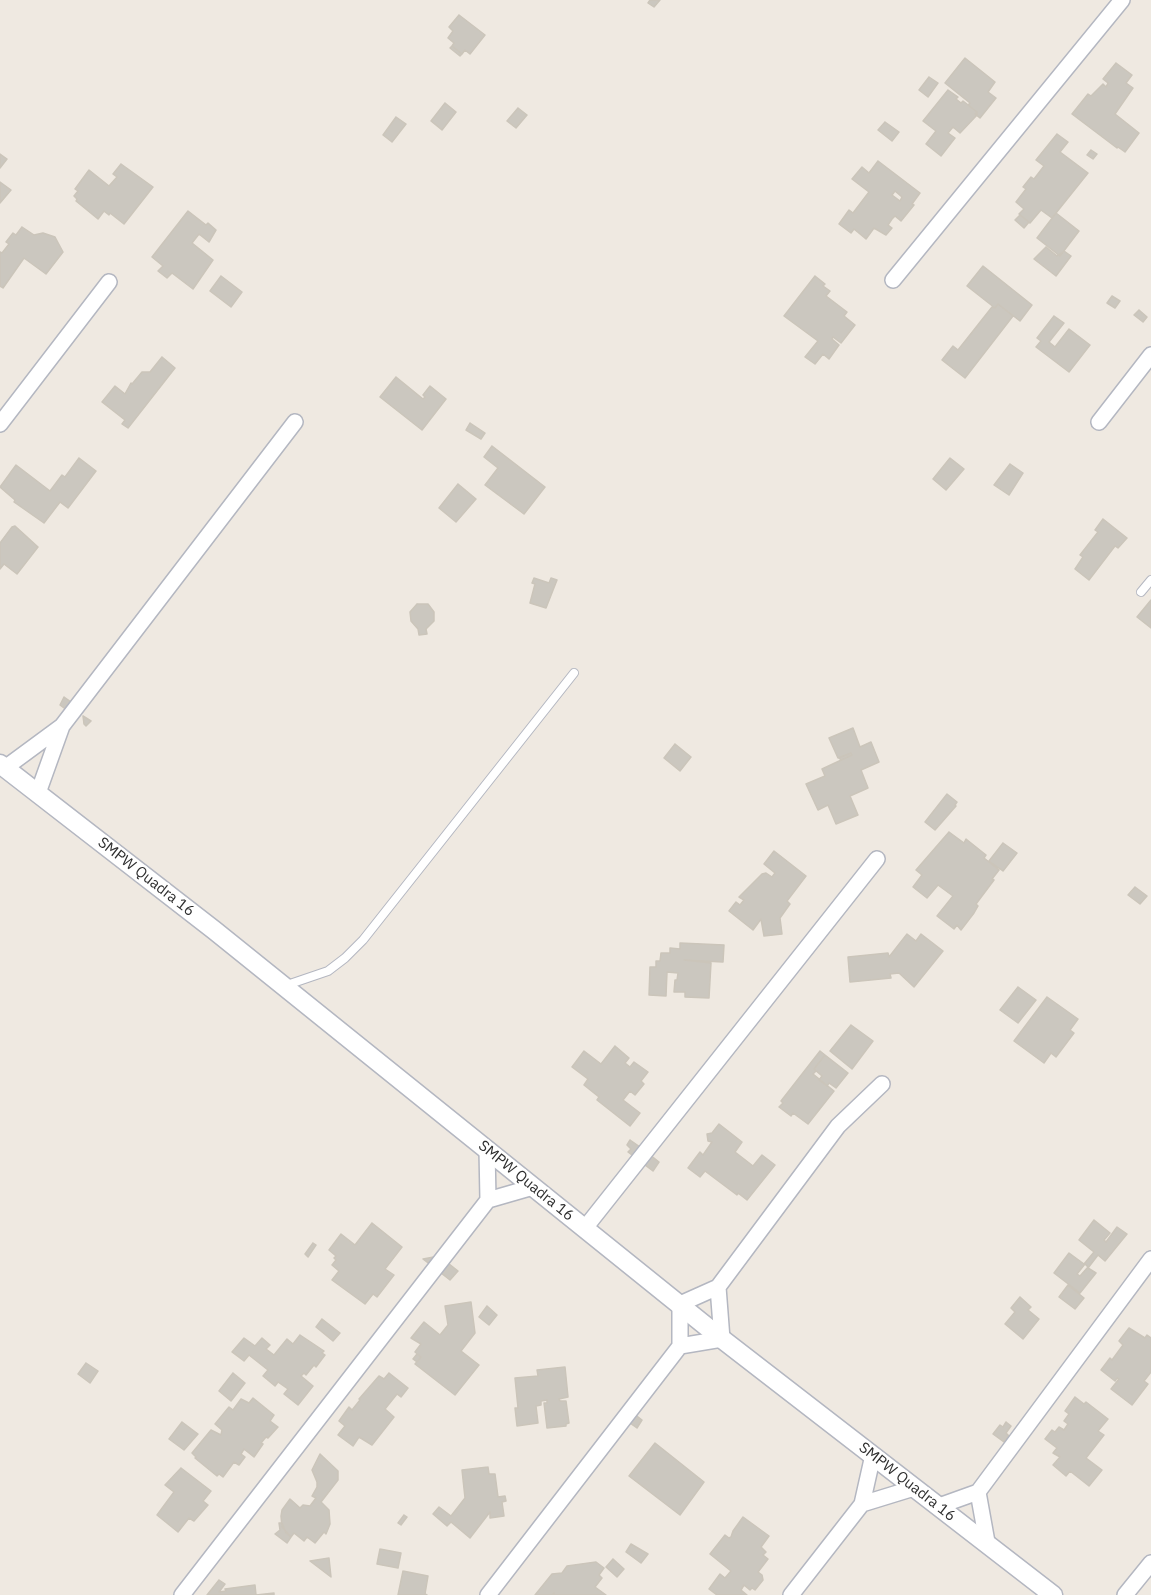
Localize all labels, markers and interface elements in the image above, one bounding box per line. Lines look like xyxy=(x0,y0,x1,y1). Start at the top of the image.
street label: SMPW Quadra 16 xyxy=(94,834,198,920)
street label: SMPW Quadra 16 xyxy=(475,1137,577,1225)
street label: SMPW Quadra 16 xyxy=(855,1439,959,1525)

